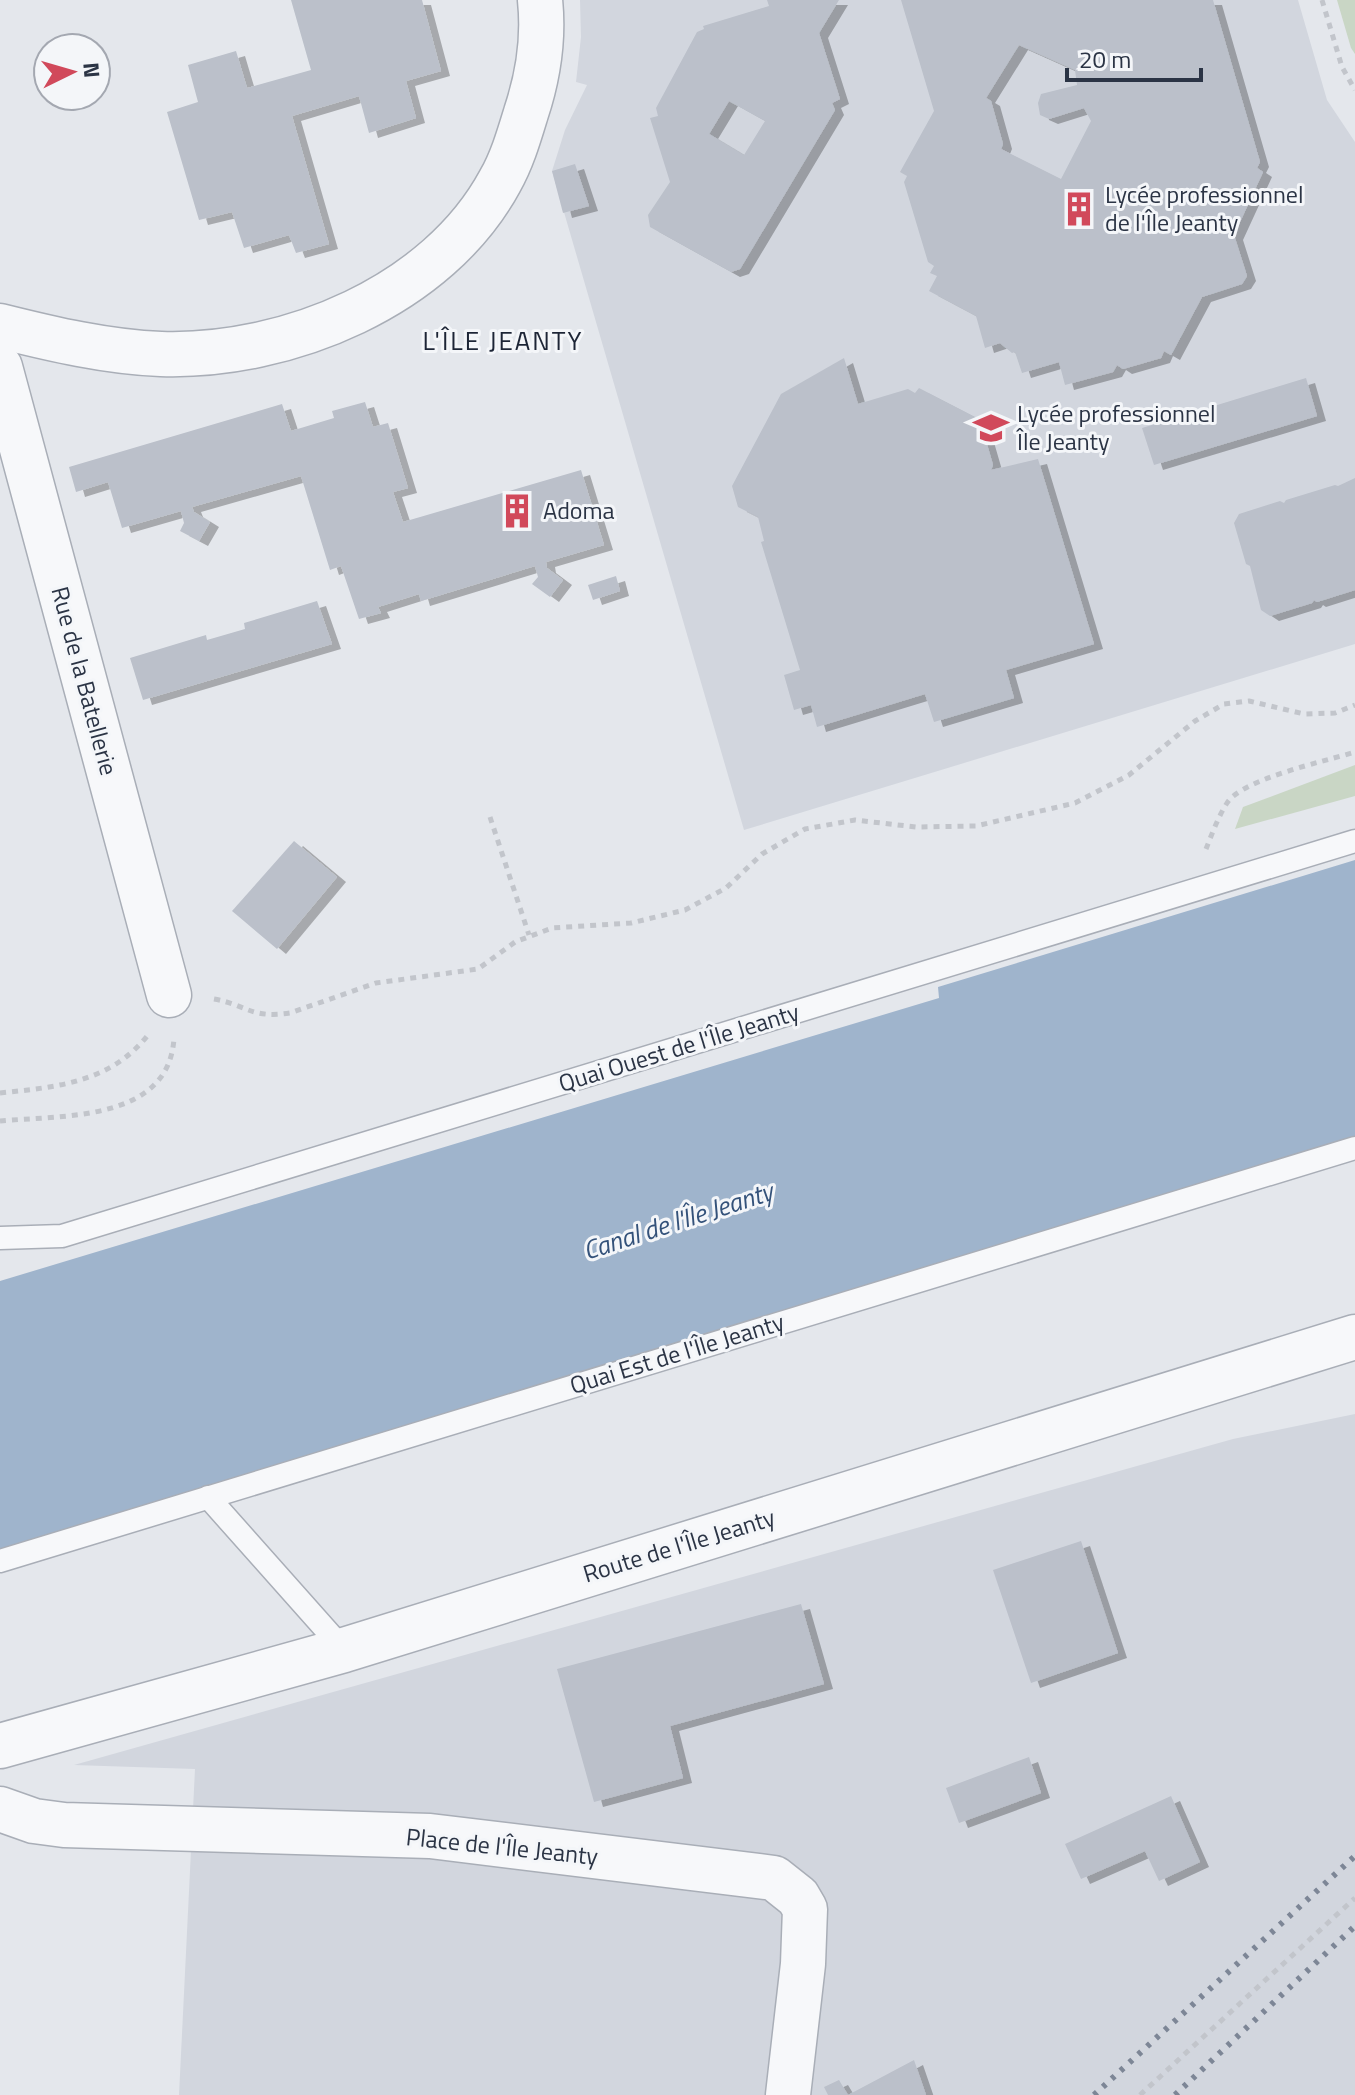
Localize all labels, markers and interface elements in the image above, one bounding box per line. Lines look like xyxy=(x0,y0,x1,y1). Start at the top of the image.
north arrow xyxy=(32,32,112,112)
scale bar xyxy=(1067,32,1201,82)
text: 20 m xyxy=(1079,41,1131,77)
text: N xyxy=(74,61,110,79)
place label: Lycée professionnel de l'Île Jeanty xyxy=(1105,176,1304,240)
building icon: Lycée professionnel de l'Île Jeanty xyxy=(1060,190,1098,228)
district label: L'ÎLE JEANTY xyxy=(422,321,584,360)
place label: Lycée professionnel Île Jeanty xyxy=(1015,395,1216,459)
school or university icon: Lycée professionnel Île Jeanty xyxy=(972,409,1010,447)
building icon: Adoma xyxy=(498,492,536,530)
place label: Adoma xyxy=(543,492,615,528)
street label: Rue de la Batellerie xyxy=(42,582,127,779)
street label: Quai Ouest de l'Île Jeanty xyxy=(554,993,804,1101)
water label: Canal de l'Île Jeanty xyxy=(578,1170,781,1270)
street label: Quai Est de l'Île Jeanty xyxy=(565,1303,789,1403)
street label: Route de l'Île Jeanty xyxy=(578,1499,780,1591)
street label: Place de l'Île Jeanty xyxy=(404,1818,600,1874)

